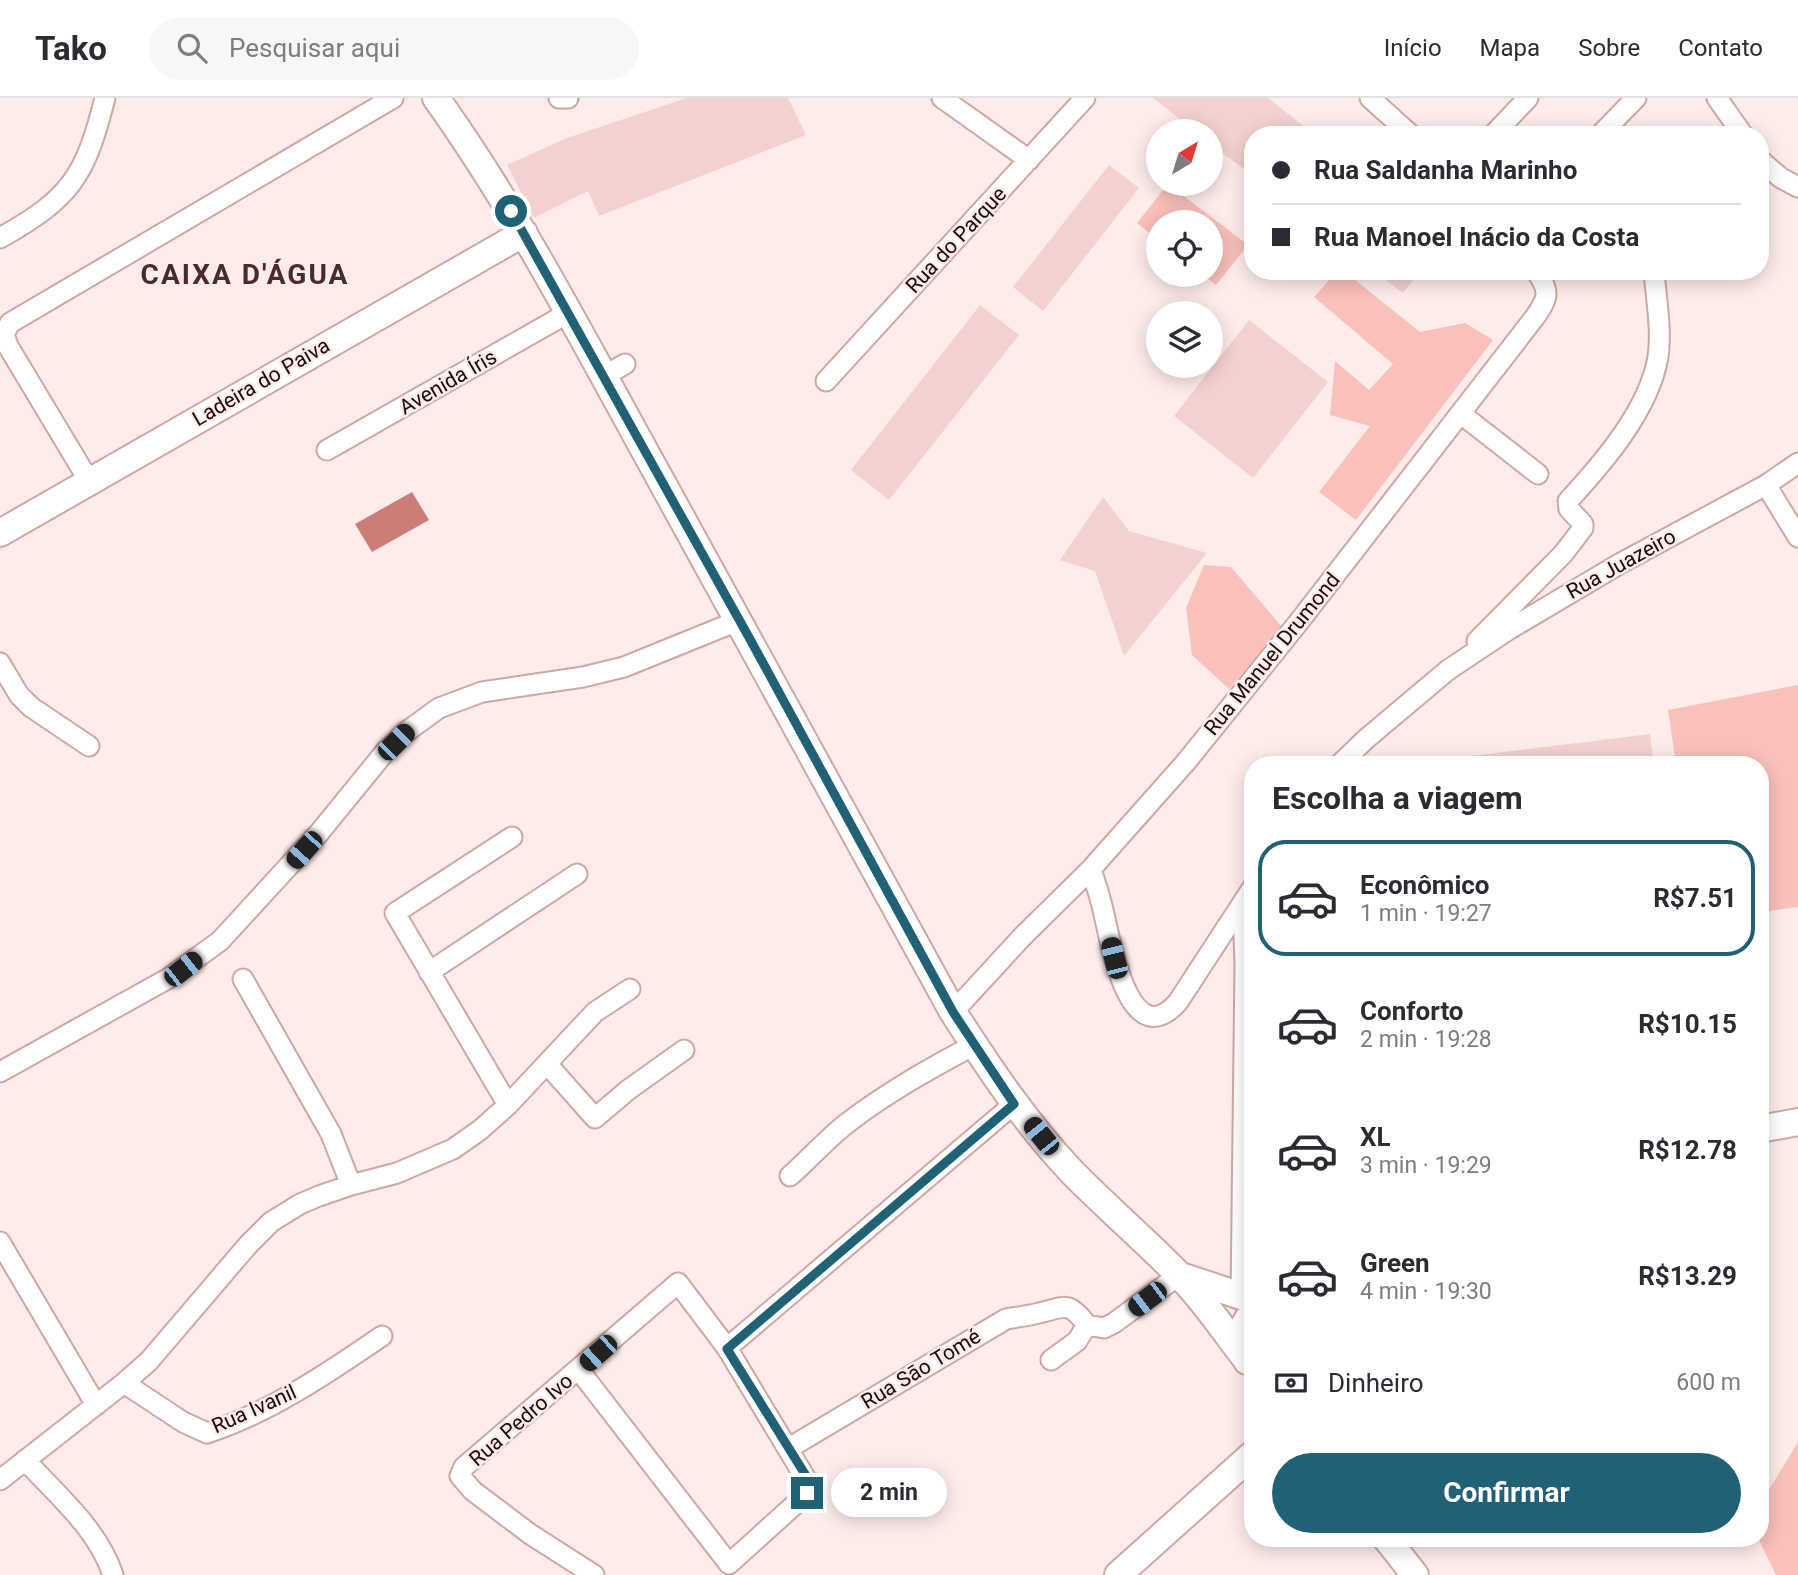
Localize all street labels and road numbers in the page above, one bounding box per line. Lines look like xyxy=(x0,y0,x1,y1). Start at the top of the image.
street label: Rua do Parque xyxy=(901,182,1011,298)
street label: Ladeira do Paiva xyxy=(188,333,334,431)
street label: Avenida Íris xyxy=(395,345,501,419)
street label: Rua Juazeiro xyxy=(1562,524,1680,604)
street label: Rua Manuel Drumond xyxy=(1199,568,1345,740)
street label: Rua Sāo Tomé xyxy=(857,1324,985,1414)
street label: Rua Pedro Ivo xyxy=(464,1369,578,1471)
street label: Rua Ivanil xyxy=(208,1380,300,1438)

